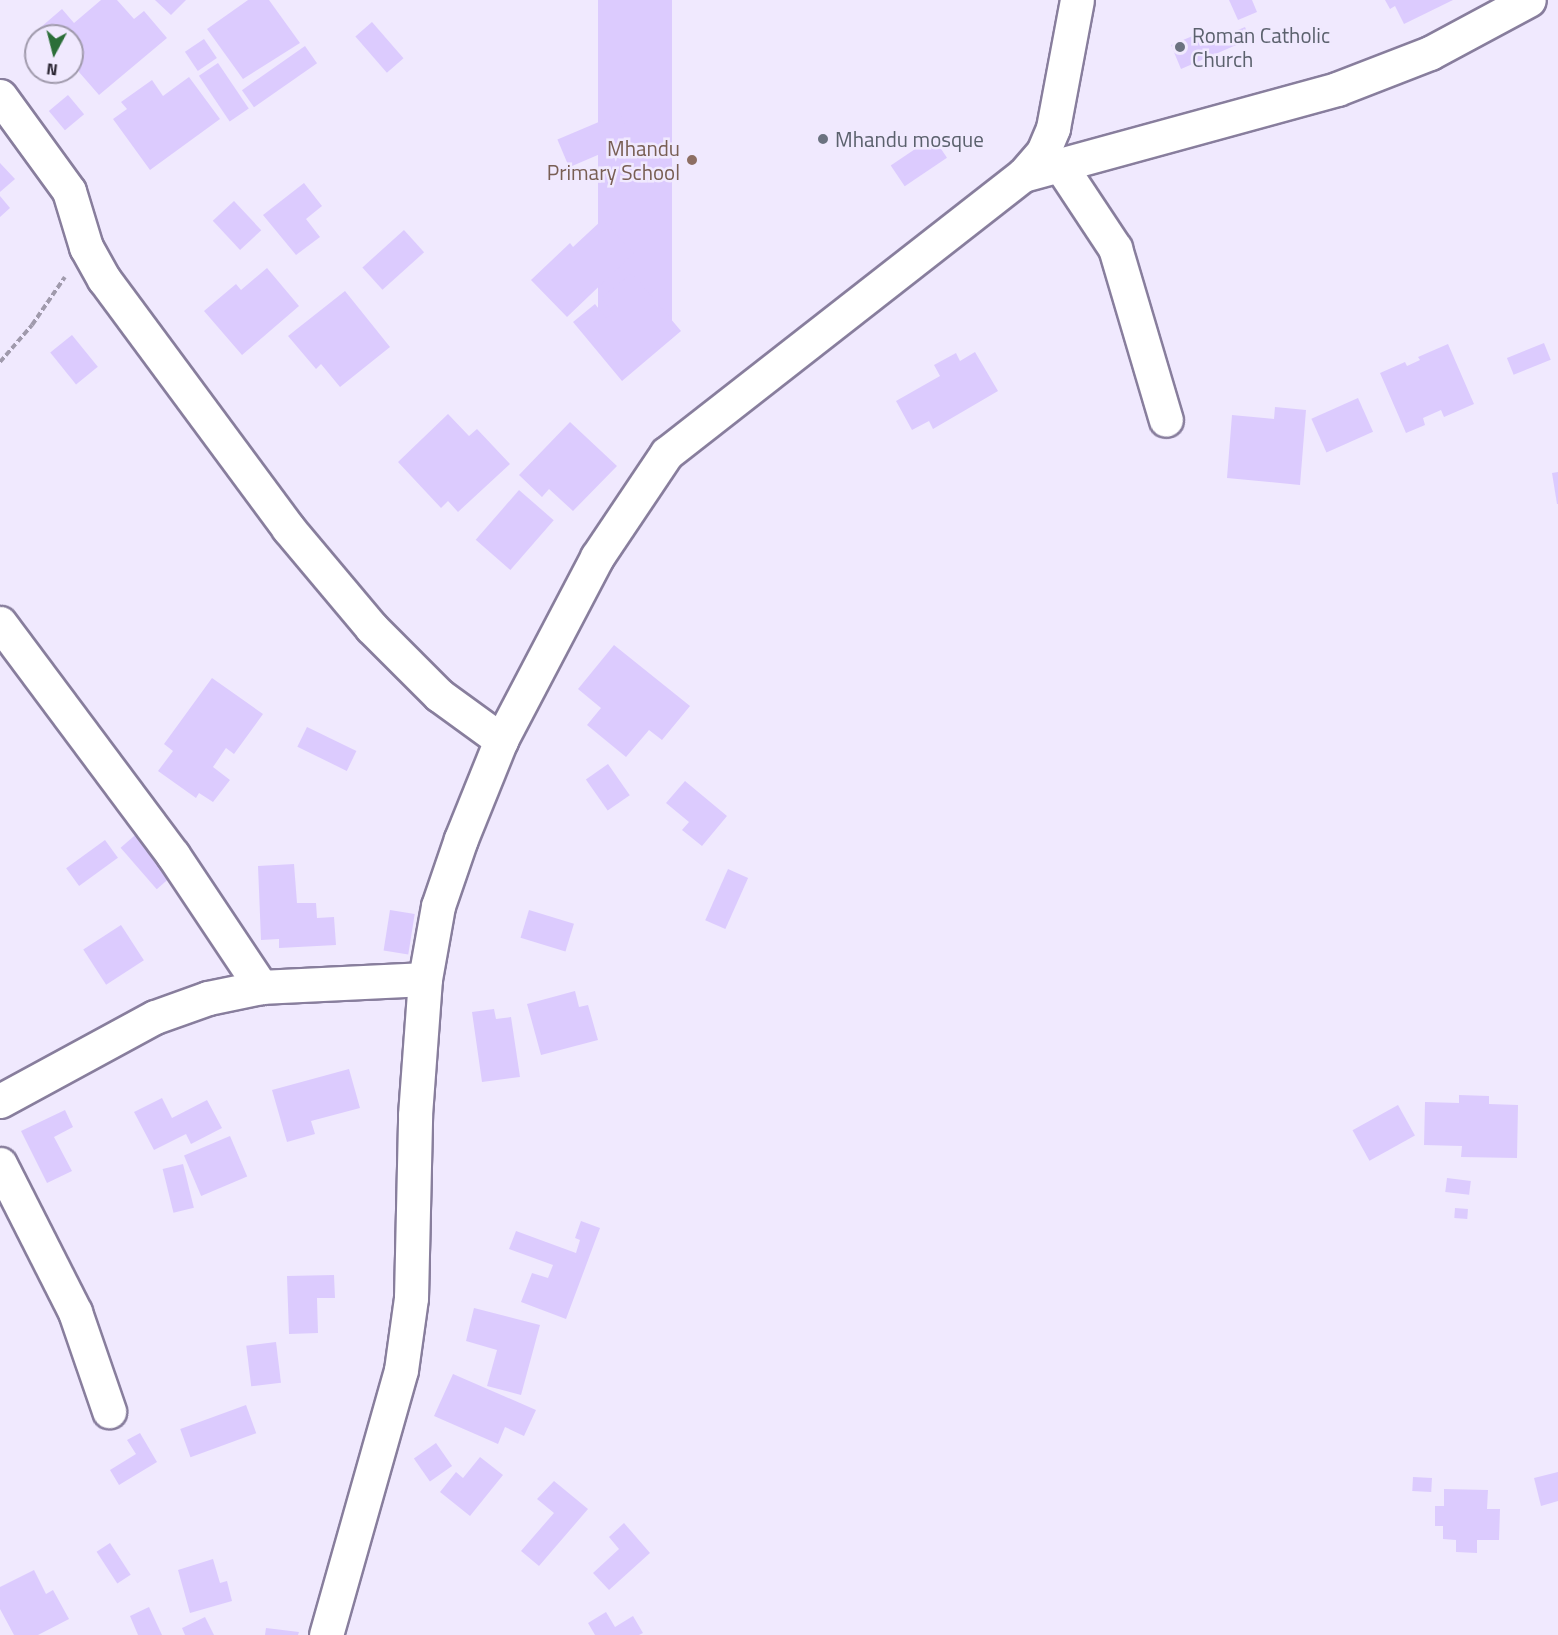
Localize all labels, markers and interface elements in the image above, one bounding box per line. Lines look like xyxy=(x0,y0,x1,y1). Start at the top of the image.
place label: Roman Catholic Church xyxy=(1192,22,1330,72)
north arrow xyxy=(24,24,84,84)
marker: Roman Catholic Church xyxy=(1173,40,1187,54)
text: N xyxy=(45,57,59,82)
place label: Mhandu mosque xyxy=(835,126,984,152)
marker: Mhandu mosque xyxy=(816,132,830,146)
place label: Mhandu Primary School xyxy=(547,135,680,185)
marker: Mhandu Primary School xyxy=(685,153,699,167)

